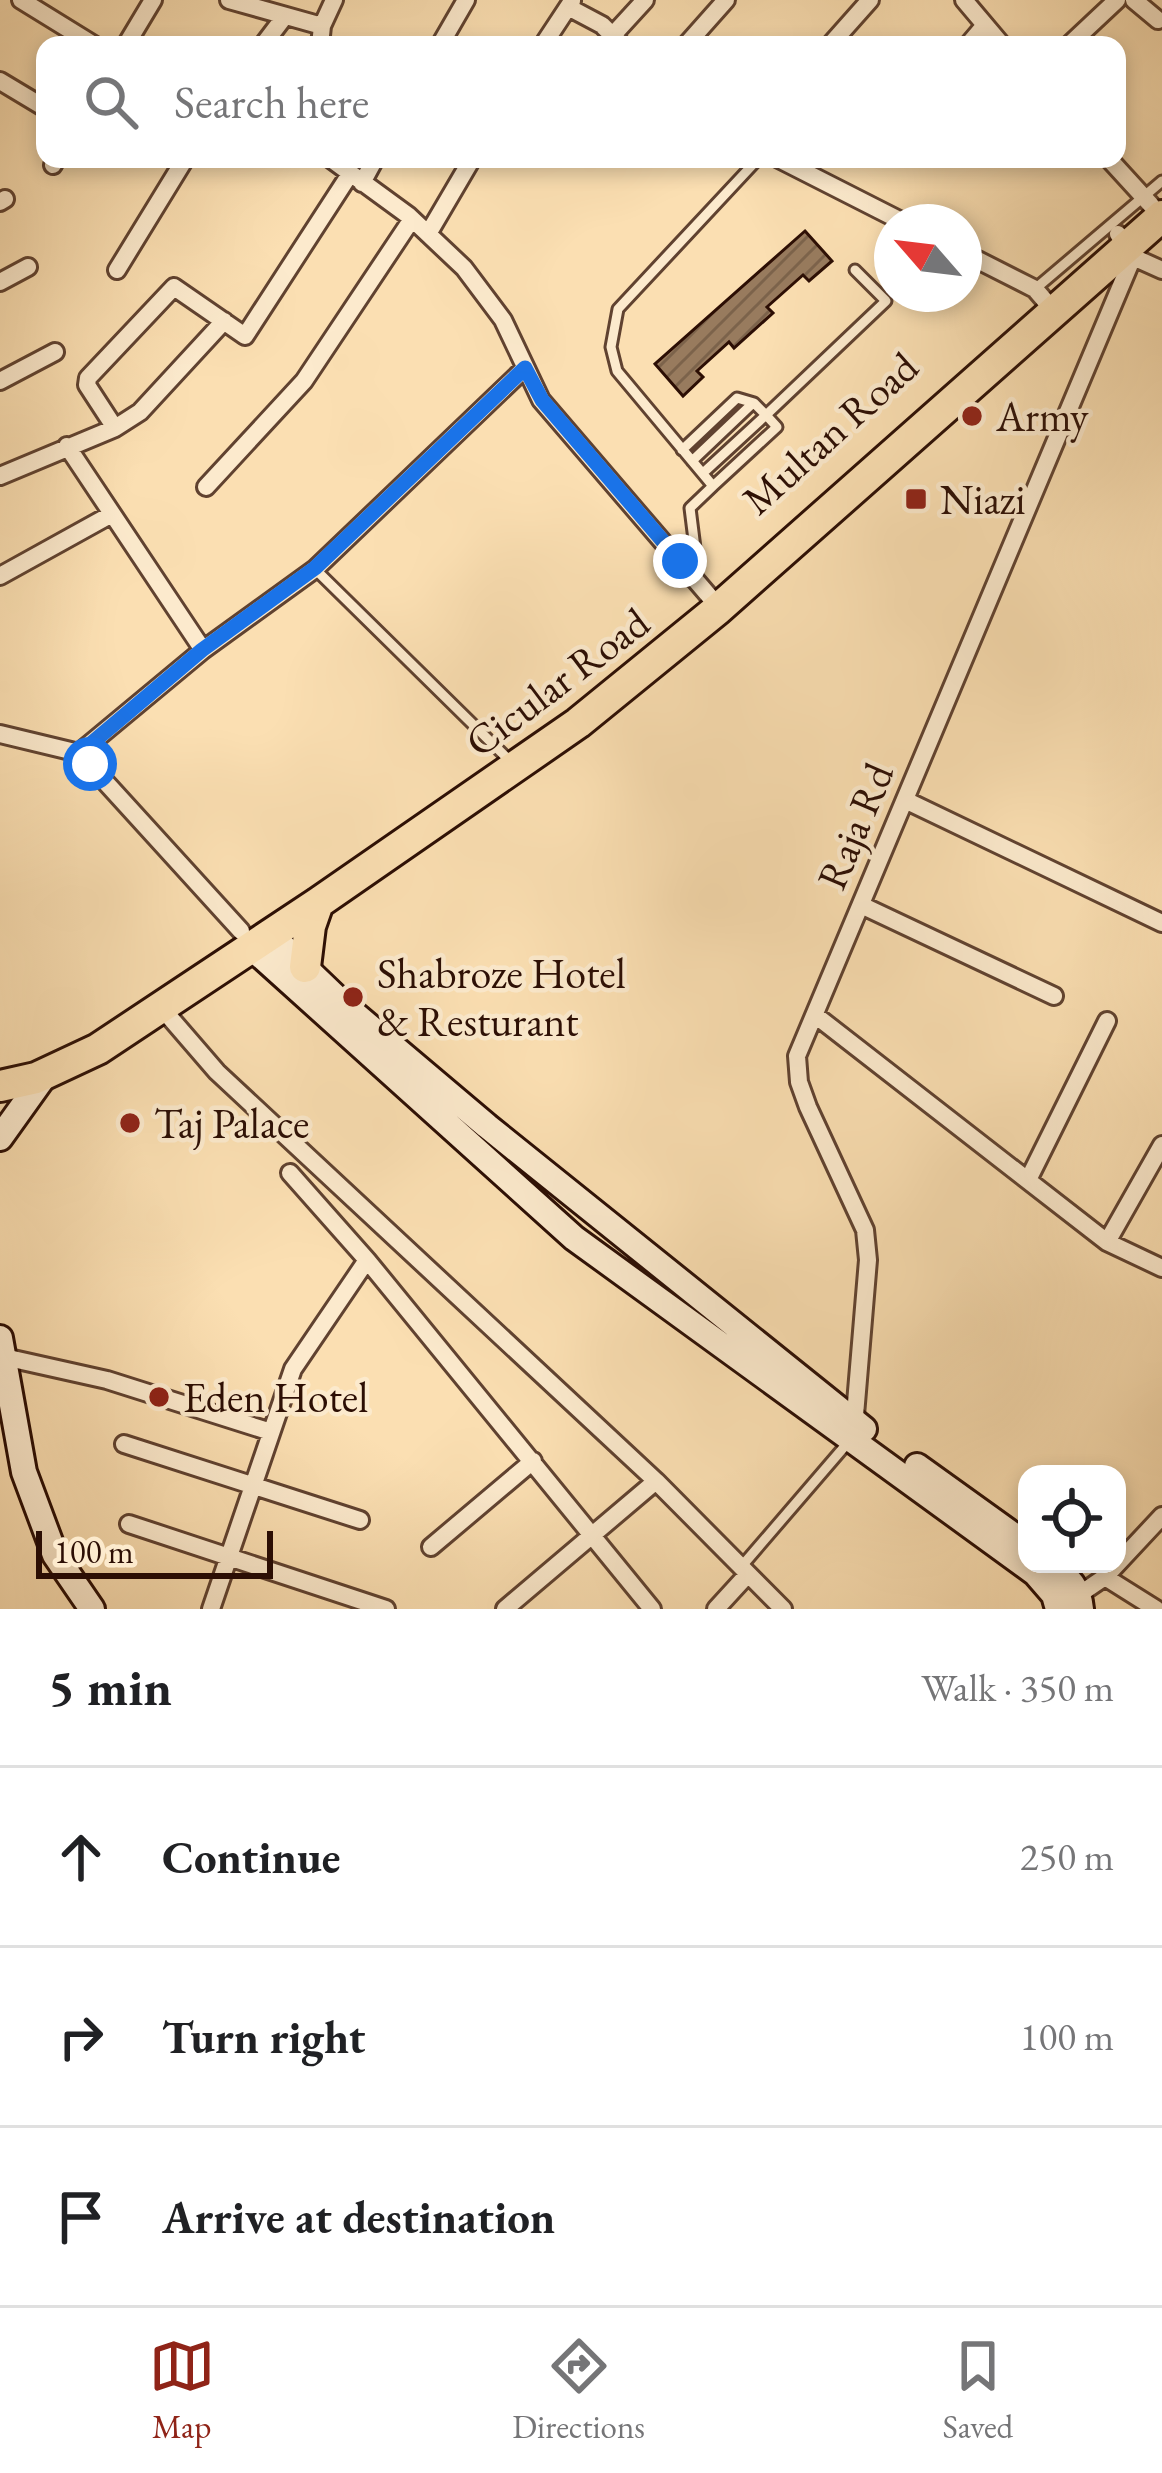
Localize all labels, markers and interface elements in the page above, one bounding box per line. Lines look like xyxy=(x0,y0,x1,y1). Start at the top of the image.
search box xyxy=(36,36,1126,168)
icon: search xyxy=(78,69,144,135)
text: Search here xyxy=(174,73,369,131)
north arrow xyxy=(874,204,982,312)
street label: Multan Road xyxy=(730,339,930,527)
place label: Army xyxy=(995,389,1089,444)
marker: Army xyxy=(959,403,985,429)
place label: Niazi xyxy=(940,472,1026,527)
marker: Niazi xyxy=(903,486,929,512)
route end xyxy=(653,534,707,588)
street label: Cicular Road xyxy=(454,594,661,769)
route start xyxy=(63,737,117,791)
street label: Raja Rd xyxy=(804,754,906,898)
place label: Shabroze Hotel & Resturant xyxy=(377,946,626,1049)
marker: Shabroze Hotel & Resturant xyxy=(340,984,366,1010)
place label: Taj Palace xyxy=(154,1096,309,1151)
marker: Taj Palace xyxy=(117,1110,143,1136)
place label: Eden Hotel xyxy=(183,1370,368,1425)
marker: Eden Hotel xyxy=(146,1384,172,1410)
map controls xyxy=(1018,1465,1126,1573)
button: locate xyxy=(1018,1465,1126,1573)
scale bar xyxy=(36,1525,273,1578)
text: 100 m xyxy=(54,1530,134,1573)
text: 5 min xyxy=(48,1654,172,1720)
text: Walk · 350 m xyxy=(921,1662,1114,1713)
icon: ahead xyxy=(48,1824,114,1890)
text: Continue xyxy=(162,1828,340,1886)
text: 250 m xyxy=(1020,1831,1114,1882)
icon: right xyxy=(48,2004,114,2070)
text: Turn right xyxy=(162,2008,365,2066)
text: 100 m xyxy=(1020,2011,1114,2062)
icon: arrive xyxy=(48,2184,114,2250)
text: Arrive at destination xyxy=(162,2188,555,2246)
tab: Map xyxy=(149,2333,215,2448)
tab: Directions xyxy=(512,2333,645,2448)
tab: Saved xyxy=(943,2333,1013,2448)

